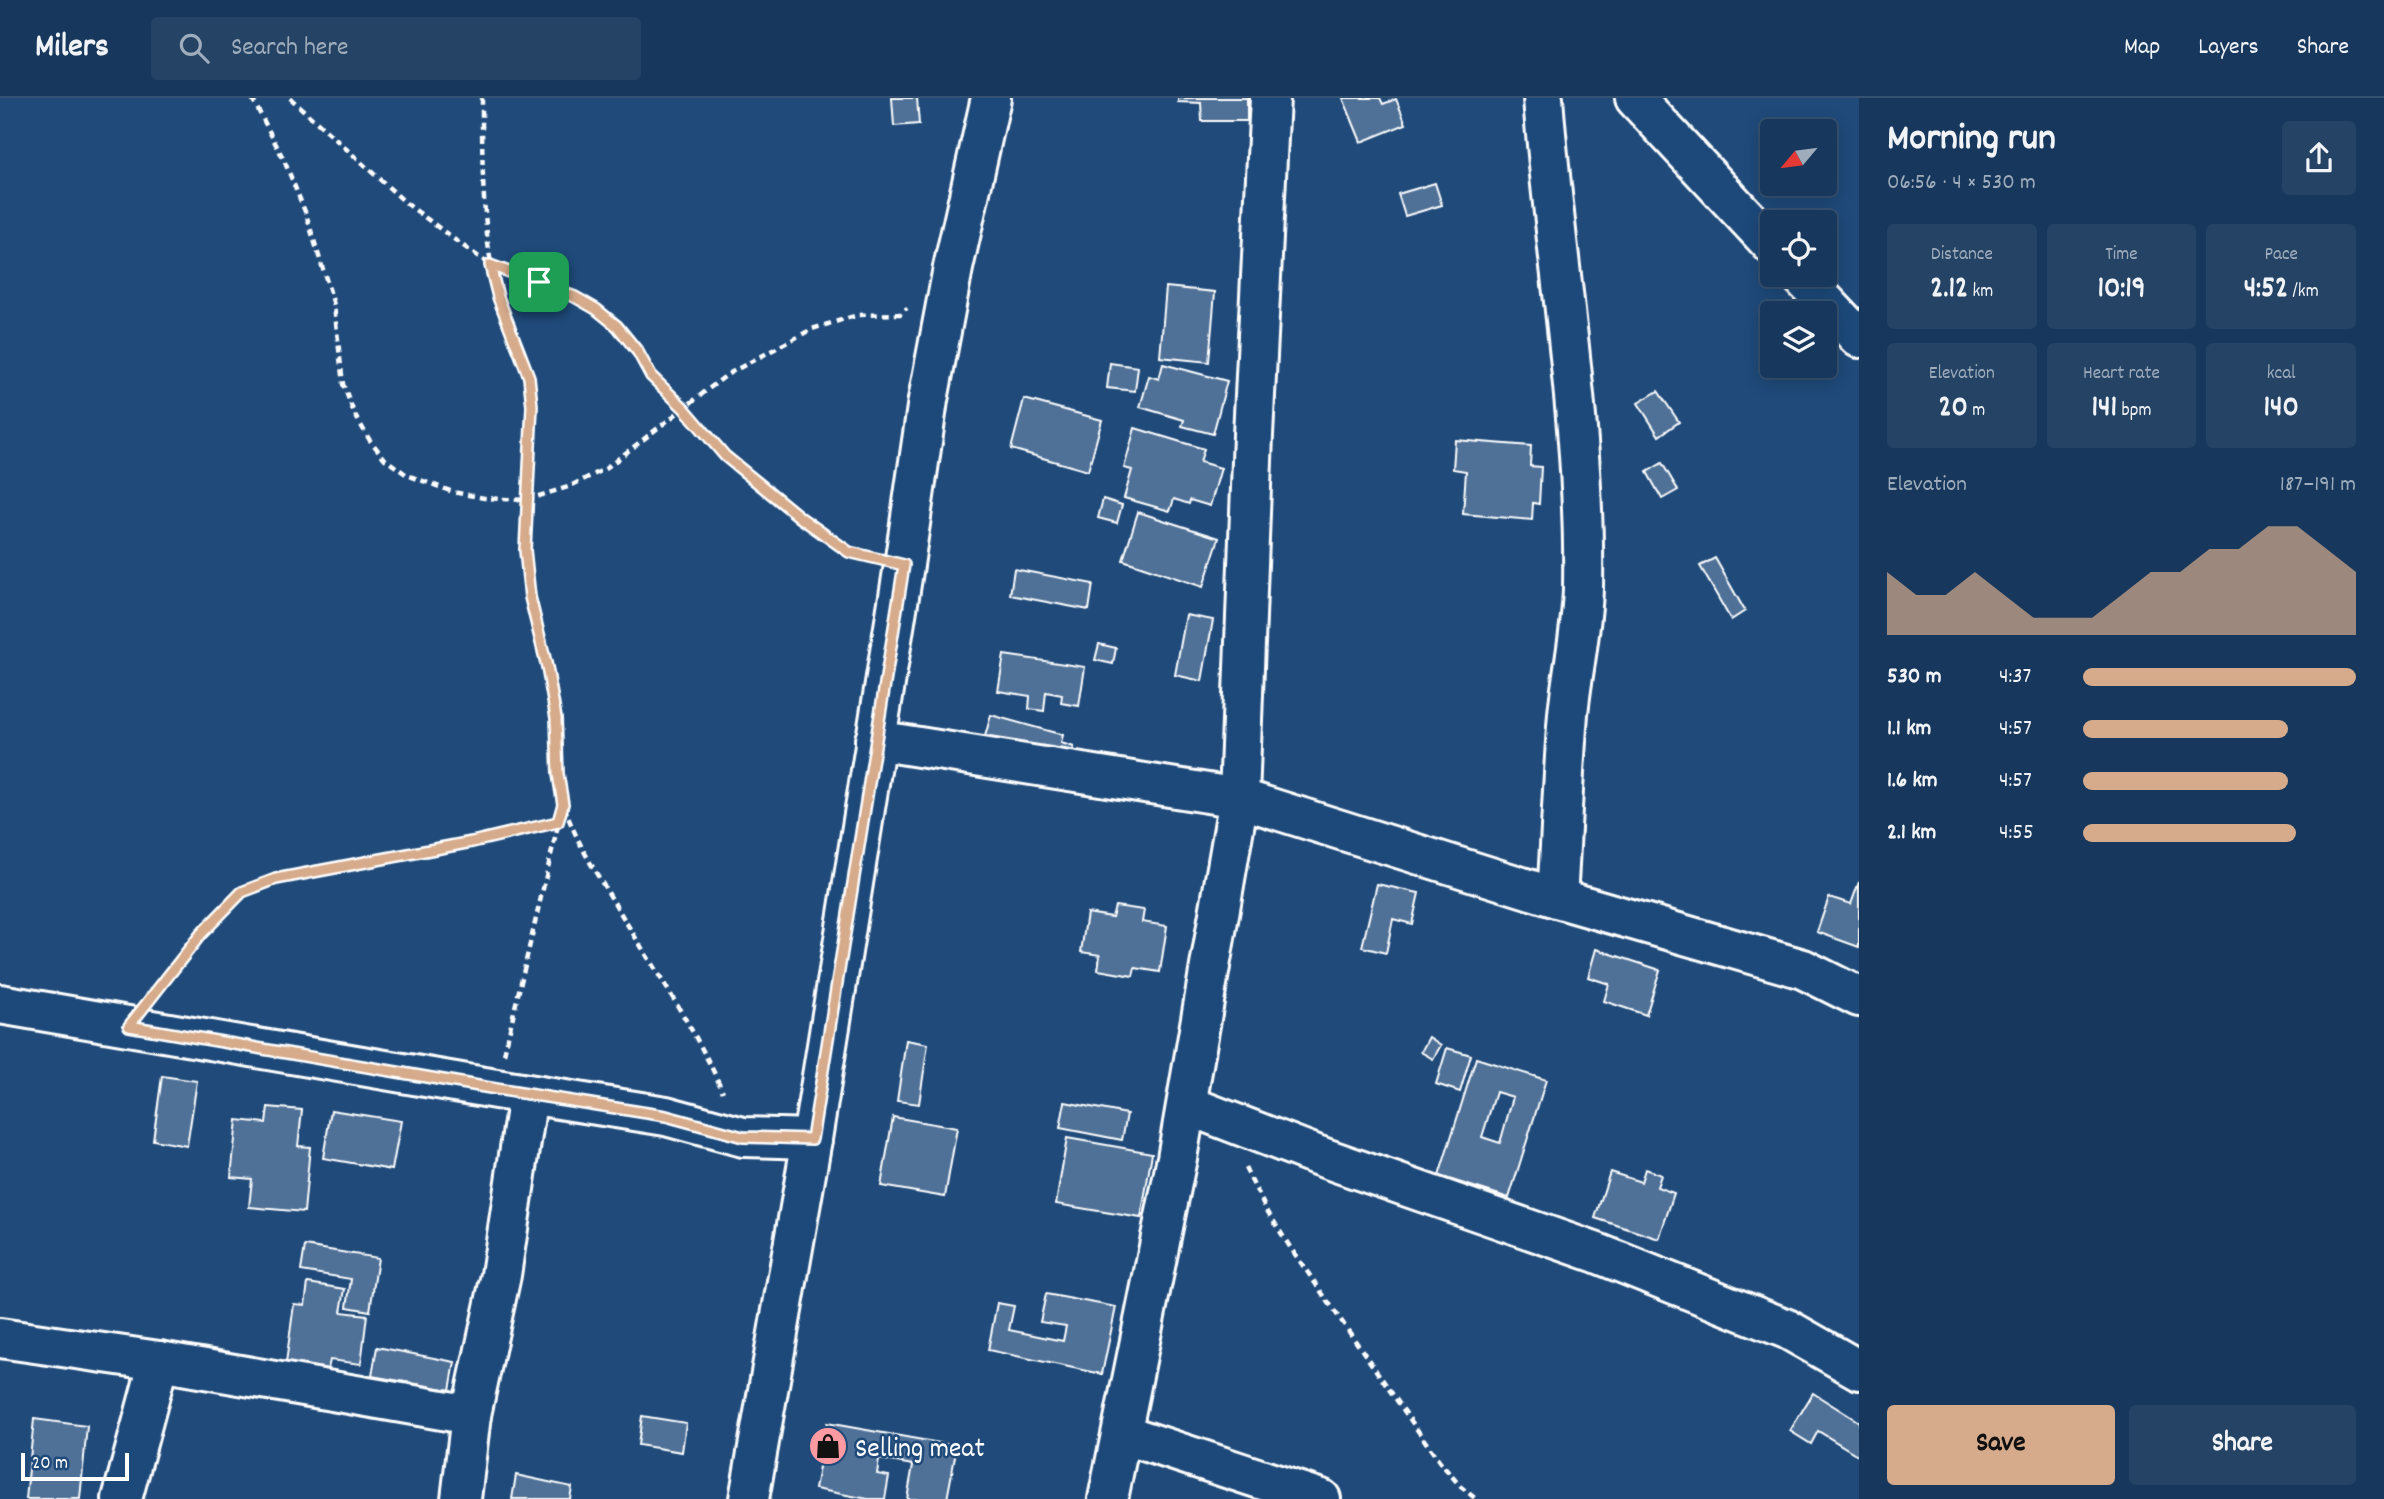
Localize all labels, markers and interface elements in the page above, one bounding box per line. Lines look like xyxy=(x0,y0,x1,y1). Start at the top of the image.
search box xyxy=(151,17,641,80)
text: Milers xyxy=(35,25,109,72)
icon: search xyxy=(175,29,213,67)
text: Search here xyxy=(231,30,348,67)
text: Map xyxy=(2124,31,2160,65)
text: Layers xyxy=(2198,31,2259,65)
text: Share xyxy=(2297,31,2349,65)
text: Morning run xyxy=(1887,113,2056,168)
north arrow xyxy=(1760,119,1838,196)
map controls xyxy=(1760,119,1837,378)
button: share xyxy=(2282,121,2356,195)
text: 06:56 · 4 × 530 m xyxy=(1887,167,2036,200)
button: locate xyxy=(1760,210,1837,287)
text: Distance xyxy=(1931,242,1993,269)
text: Time xyxy=(2105,242,2138,269)
text: Pace xyxy=(2264,242,2298,269)
pin xyxy=(509,252,569,312)
icon: arrive xyxy=(520,263,558,301)
text: 2.12 xyxy=(1930,269,1968,312)
text: 10:19 xyxy=(2097,269,2146,312)
text: 4:52 xyxy=(2244,269,2288,312)
text: km xyxy=(1968,279,1993,306)
text: /km xyxy=(2288,279,2319,306)
button: layers xyxy=(1760,301,1837,378)
text: Elevation xyxy=(1929,361,1995,388)
text: Heart rate xyxy=(2083,361,2160,388)
text: kcal xyxy=(2267,361,2296,388)
text: 20 xyxy=(1938,388,1968,431)
text: 141 xyxy=(2092,388,2117,431)
text: 140 xyxy=(2263,388,2299,431)
text: m xyxy=(1968,398,1985,425)
text: bpm xyxy=(2117,398,2151,425)
text: Elevation xyxy=(1887,469,1967,502)
text: 187–191 m xyxy=(2280,469,2356,502)
text: 530 m xyxy=(1887,661,1941,694)
text: 4:37 xyxy=(1999,661,2031,694)
text: 1.1 km xyxy=(1887,713,1931,746)
text: 4:57 xyxy=(1999,713,2032,746)
text: 1.6 km xyxy=(1887,765,1938,798)
text: 4:57 xyxy=(1999,765,2032,798)
text: 2.1 km xyxy=(1887,817,1936,850)
text: 4:55 xyxy=(1999,817,2034,850)
button: Save xyxy=(1887,1405,2115,1485)
button: Share xyxy=(2129,1405,2356,1485)
shop icon: Selling meat xyxy=(807,1425,849,1467)
place label: Selling meat xyxy=(855,1431,985,1471)
scale bar xyxy=(21,1450,130,1482)
text: 20 m xyxy=(32,1451,68,1478)

